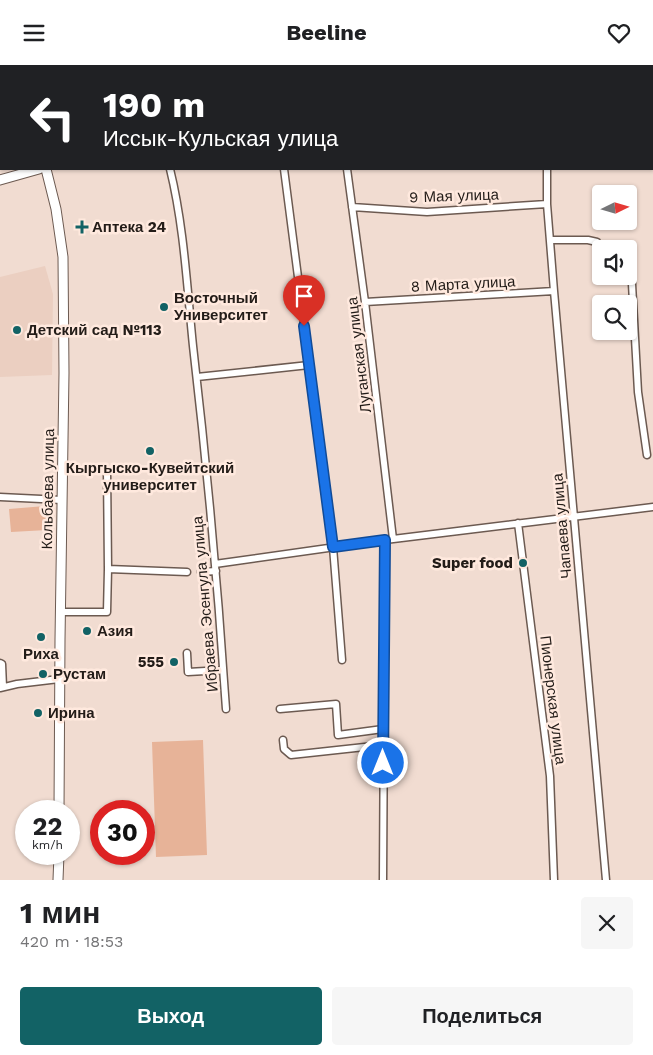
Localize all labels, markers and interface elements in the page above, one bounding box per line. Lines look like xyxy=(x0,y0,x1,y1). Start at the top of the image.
icon: menu xyxy=(20,19,48,47)
icon: heart xyxy=(605,19,633,47)
text: Beeline xyxy=(286,20,367,45)
text: 190 m xyxy=(103,84,205,126)
icon: left xyxy=(20,85,85,150)
text: Иссык-Кульская улица xyxy=(103,126,338,151)
street label: 9 Мая улица xyxy=(409,185,500,207)
north arrow xyxy=(592,185,638,230)
map controls xyxy=(592,185,637,340)
place label: Аптека 24 xyxy=(92,218,166,236)
marker: Аптека 24 xyxy=(76,221,88,233)
button: sound xyxy=(592,240,637,285)
street label: 8 Марта улица xyxy=(410,272,516,296)
pin xyxy=(283,275,325,326)
icon: arrive xyxy=(290,282,318,310)
place label: Восточный Университет xyxy=(174,289,268,324)
street label: Луганская улица xyxy=(343,295,375,414)
button: search xyxy=(592,295,637,340)
marker: Восточный Университет xyxy=(158,301,170,313)
place label: Детский сад №113 xyxy=(27,321,162,339)
marker: Детский сад №113 xyxy=(11,324,23,336)
street label: Кольбаева улица xyxy=(38,428,58,550)
marker: Кыргыско-Кувейтский университет xyxy=(144,445,156,457)
place label: Кыргыско-Кувейтский университет xyxy=(66,459,234,494)
street label: Чапаева улица xyxy=(548,472,576,579)
street label: Ибраева Эсенгула улица xyxy=(188,515,222,693)
place label: Super food xyxy=(432,554,513,572)
marker: Super food xyxy=(517,557,529,569)
place label: Азия xyxy=(97,622,133,640)
marker: Азия xyxy=(81,625,93,637)
marker: Риха xyxy=(35,631,47,643)
street label: Пионерская улица xyxy=(536,635,570,766)
place label: Риха xyxy=(23,645,60,663)
place label: 555 xyxy=(138,653,164,671)
marker: 555 xyxy=(168,656,180,668)
place label: Рустам xyxy=(53,665,106,683)
marker: Рустам xyxy=(37,668,49,680)
place label: Ирина xyxy=(48,704,95,722)
marker: Ирина xyxy=(32,707,44,719)
position arrow xyxy=(356,736,408,788)
speed limit sign: 30 xyxy=(90,800,155,865)
text: 22 xyxy=(33,812,62,841)
text: km/h xyxy=(32,838,63,852)
text: 1 мин xyxy=(20,895,100,930)
button: close xyxy=(581,897,633,949)
text: 420 m · 18:53 xyxy=(20,932,123,951)
button: Выход xyxy=(20,987,322,1045)
button: Поделиться xyxy=(332,987,633,1045)

